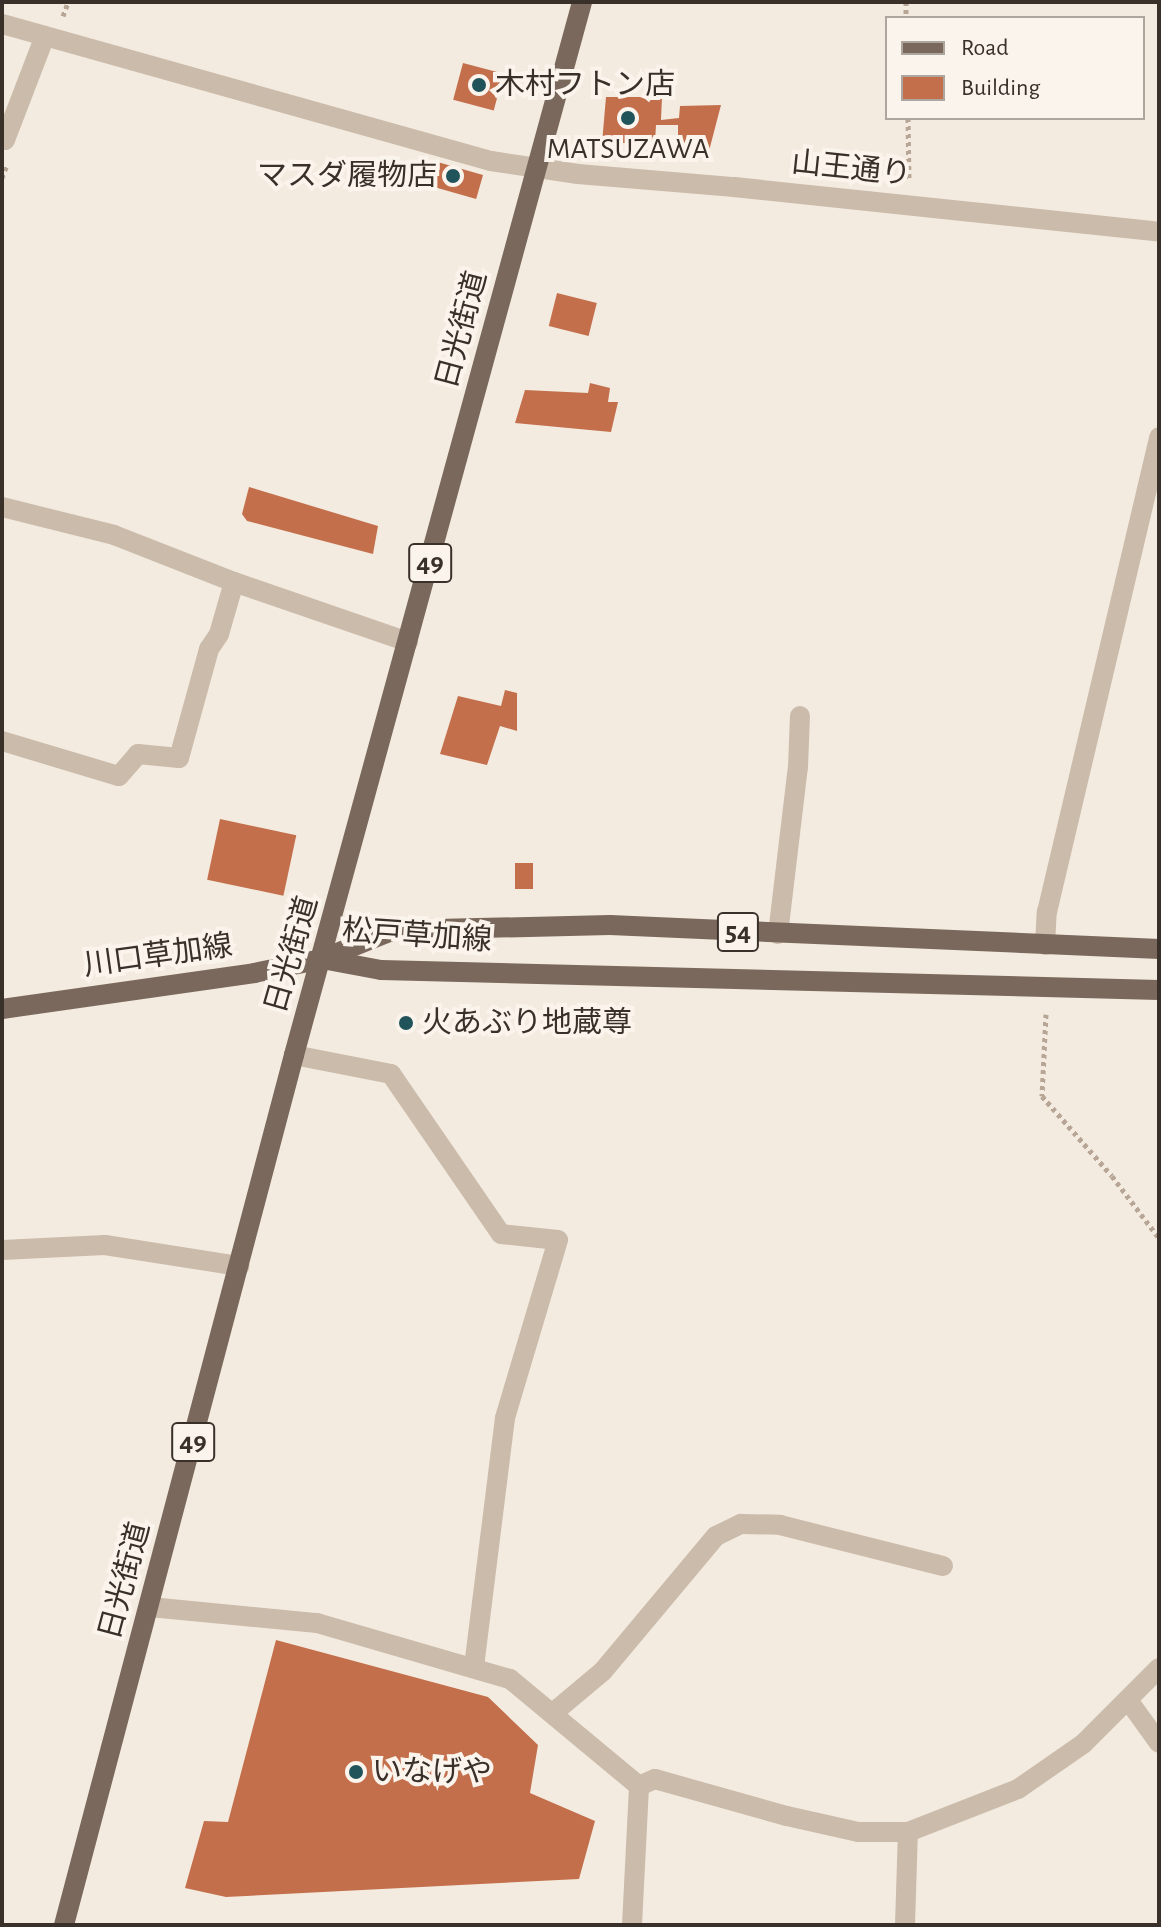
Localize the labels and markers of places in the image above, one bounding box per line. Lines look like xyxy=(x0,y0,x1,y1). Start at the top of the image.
place label: 木村フトン店 xyxy=(495,67,675,103)
marker: 木村フトン店 xyxy=(470,76,488,94)
marker: MATSUZAWA xyxy=(619,109,637,127)
place label: MATSUZAWA xyxy=(547,131,709,167)
place label: マスダ履物店 xyxy=(257,158,437,194)
marker: マスダ履物店 xyxy=(444,167,462,185)
place label: 火あぶり地蔵尊 xyxy=(422,1005,632,1041)
marker: 火あぶり地蔵尊 xyxy=(397,1014,415,1032)
place label: いなげや xyxy=(372,1754,492,1790)
marker: いなげや xyxy=(347,1763,365,1781)

